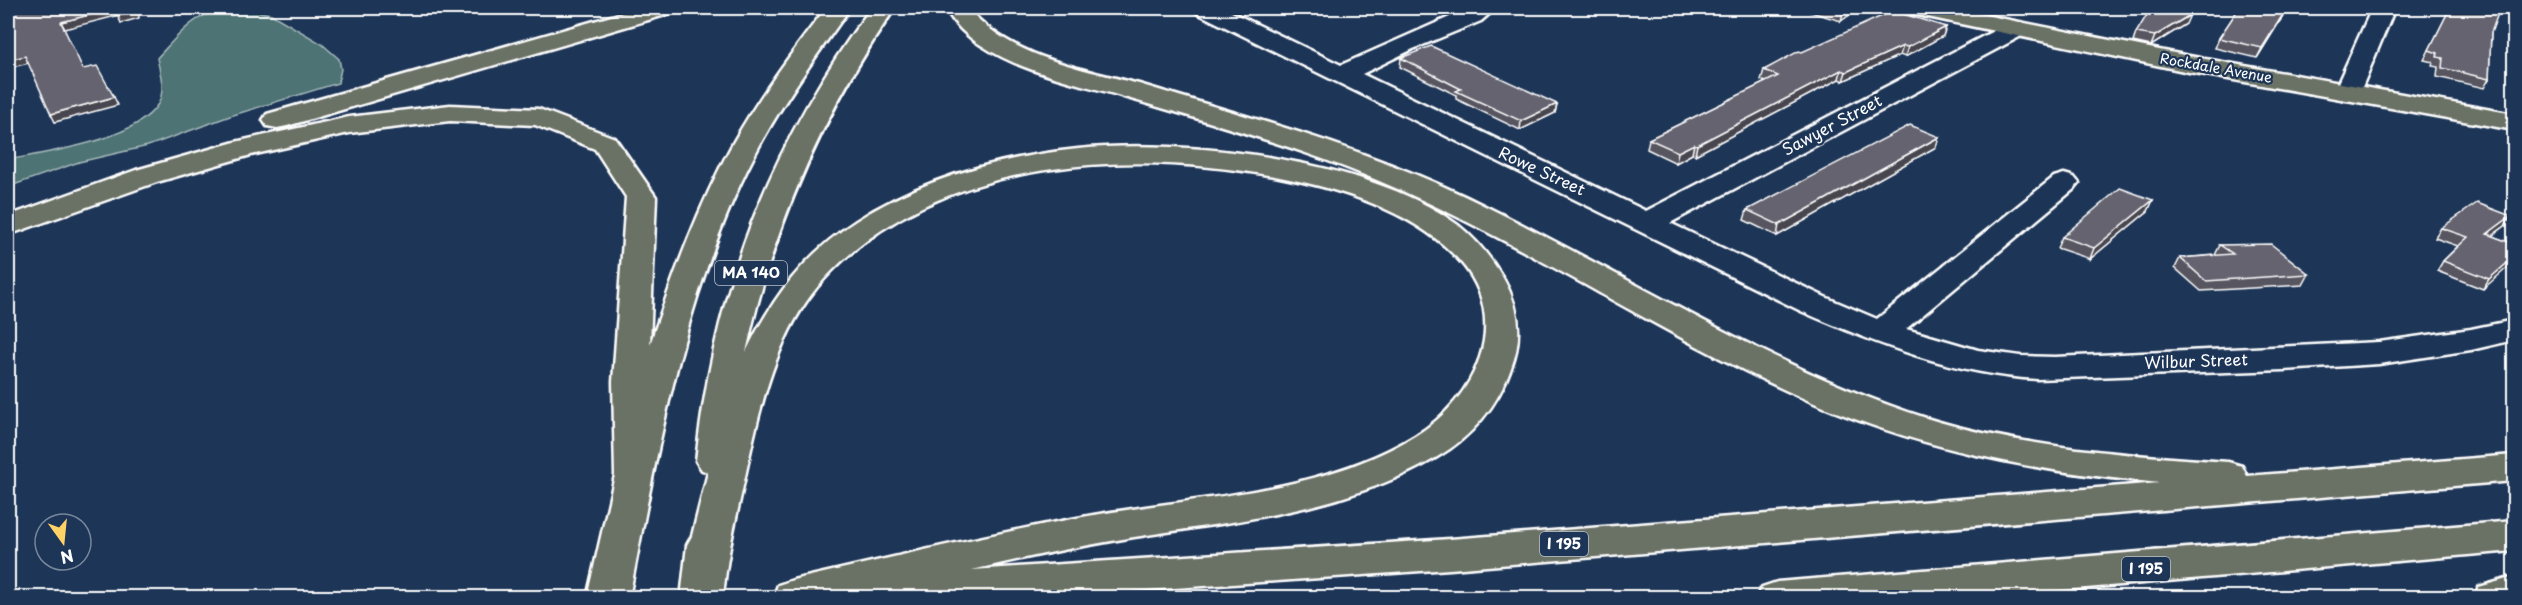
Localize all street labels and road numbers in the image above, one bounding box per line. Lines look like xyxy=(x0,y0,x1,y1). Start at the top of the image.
street label: Rockdale Avenue xyxy=(2158,47,2274,88)
street label: Sawyer Street xyxy=(1777,88,1886,160)
street label: Rowe Street xyxy=(1495,140,1590,201)
road number: MA 140 xyxy=(715,261,787,285)
street label: Wilbur Street xyxy=(2144,346,2249,374)
road number: I 195 xyxy=(1540,532,1588,556)
road number: I 195 xyxy=(2122,557,2170,581)

